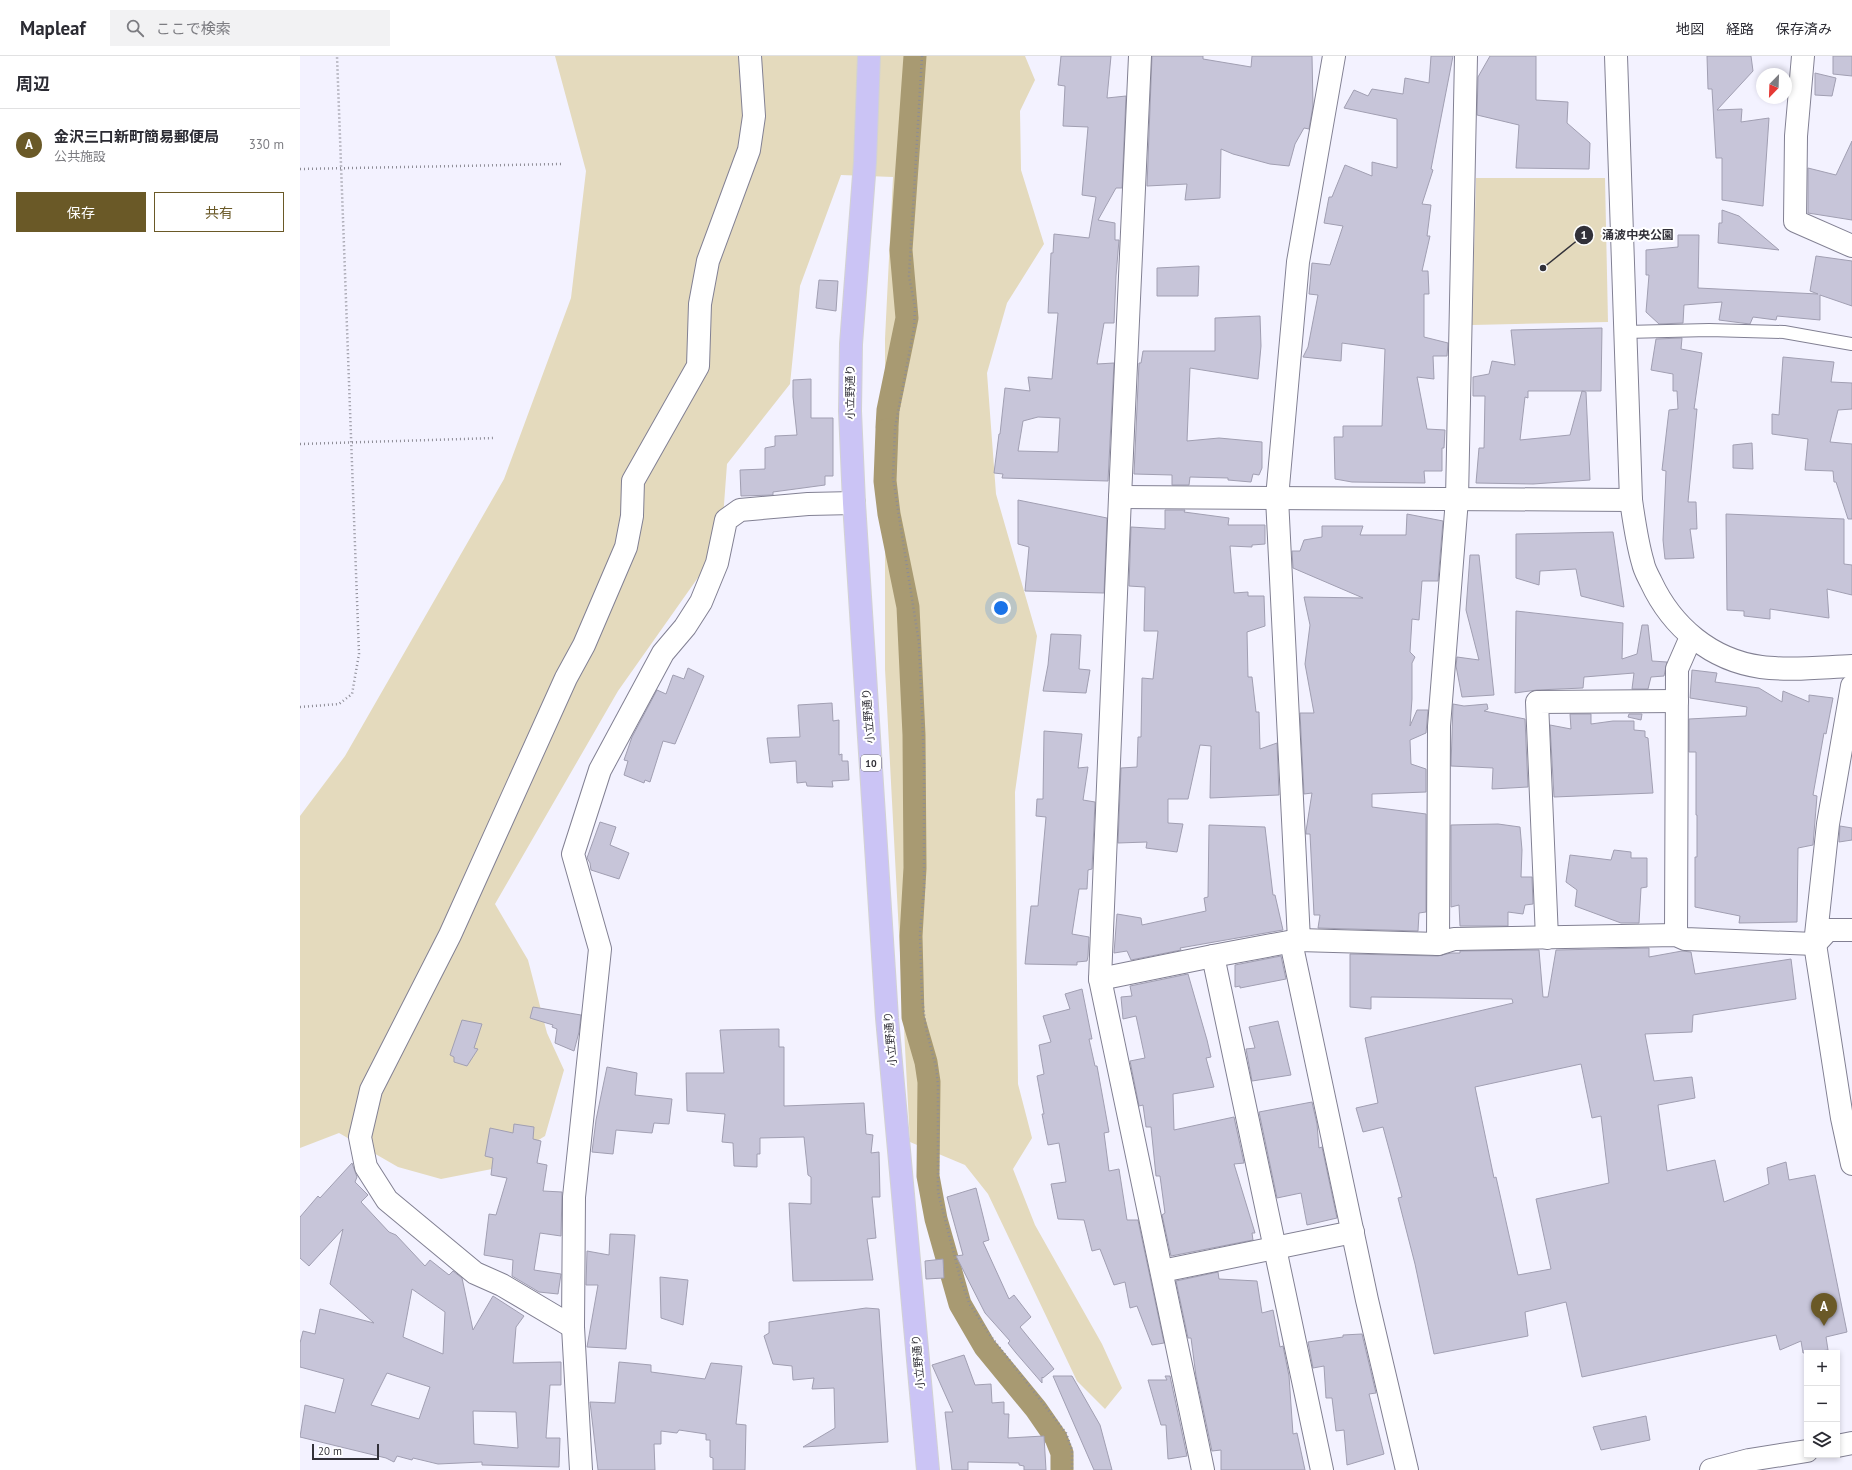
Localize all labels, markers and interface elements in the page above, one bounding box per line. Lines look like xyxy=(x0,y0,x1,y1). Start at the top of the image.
search box xyxy=(110,10,390,46)
text: Mapleaf xyxy=(20,16,86,40)
icon: search xyxy=(124,17,146,39)
text: ここで検索 xyxy=(156,19,231,38)
text: 地図 xyxy=(1676,20,1704,38)
text: 経路 xyxy=(1726,20,1754,38)
text: 保存済み xyxy=(1776,20,1832,38)
north arrow xyxy=(1756,68,1792,104)
text: 周辺 xyxy=(16,73,50,95)
text: 金沢三口新町簡易郵便局 xyxy=(54,127,219,146)
text: A xyxy=(25,136,33,153)
text: 330 m xyxy=(249,136,284,153)
text: 公共施設 xyxy=(54,148,106,165)
button: 保存 xyxy=(16,192,146,232)
button: 共有 xyxy=(154,192,284,232)
callout: 涌波中央公園 xyxy=(1574,223,1682,247)
text: 1 xyxy=(1581,227,1587,242)
text: 涌波中央公園 xyxy=(1602,227,1674,242)
street label: 小立野通り xyxy=(843,365,857,420)
your location xyxy=(991,598,1011,618)
street label: 小立野通り xyxy=(859,688,877,744)
road number: 10 xyxy=(861,755,881,771)
street label: 小立野通り xyxy=(881,1011,899,1067)
pin: A xyxy=(1811,1293,1837,1326)
street label: 小立野通り xyxy=(909,1334,927,1390)
map controls xyxy=(1804,1350,1840,1458)
button: + xyxy=(1804,1350,1840,1386)
button: − xyxy=(1804,1386,1840,1422)
button: layers xyxy=(1804,1422,1840,1458)
scale bar xyxy=(312,1442,379,1461)
text: 20 m xyxy=(318,1444,342,1458)

